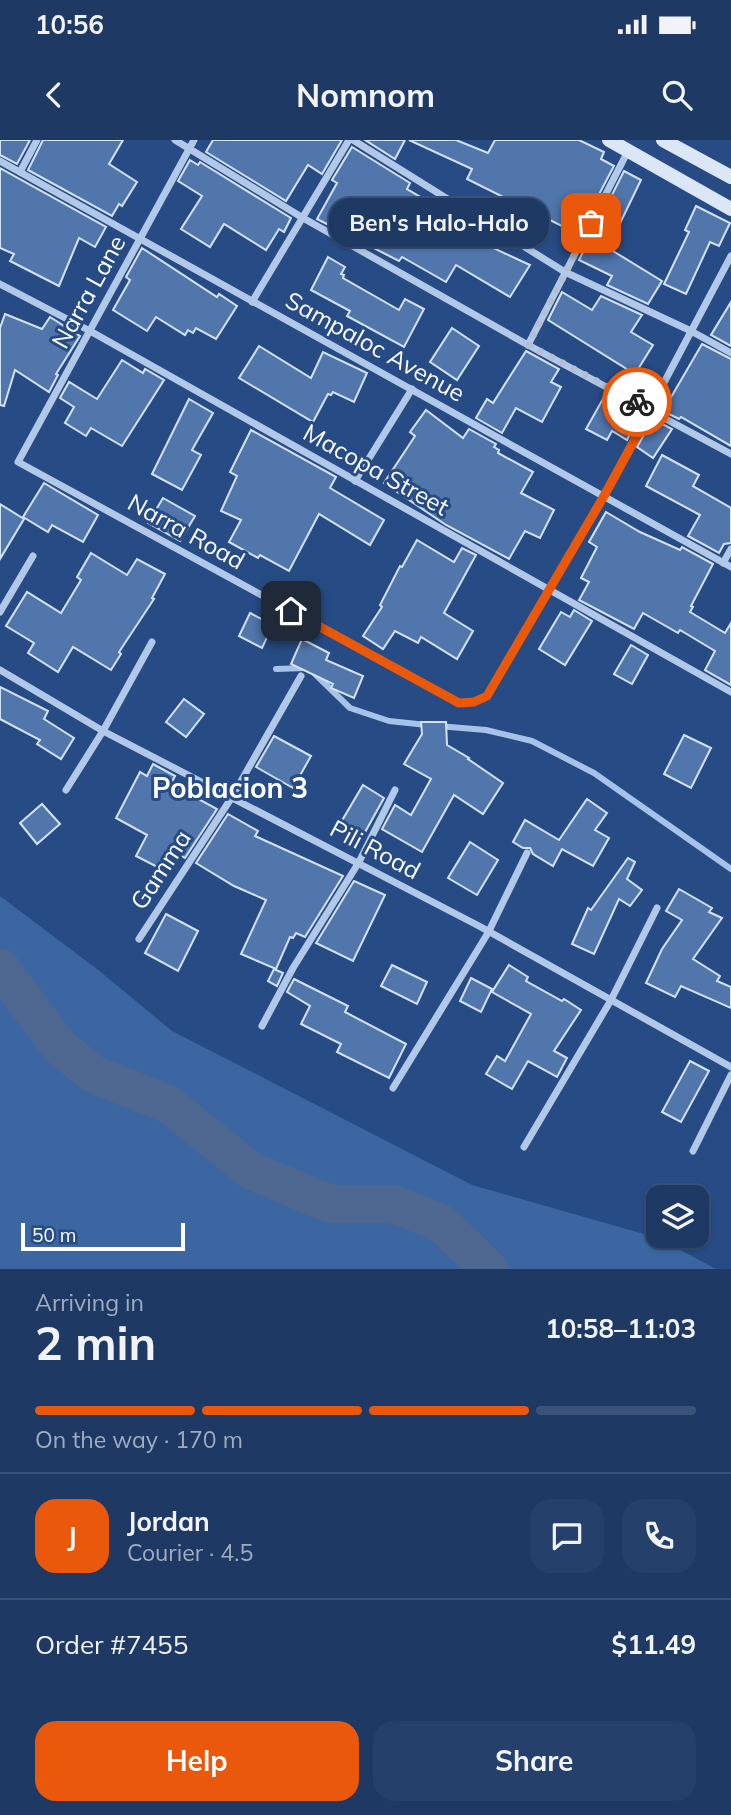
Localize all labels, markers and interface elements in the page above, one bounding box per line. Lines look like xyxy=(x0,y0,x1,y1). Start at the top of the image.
text: 10:56 xyxy=(35,8,104,41)
text: Nomnom xyxy=(296,75,435,115)
icon: back xyxy=(35,76,73,114)
icon: search xyxy=(658,76,696,114)
pin xyxy=(561,193,621,253)
callout: Ben's Halo-Halo xyxy=(328,198,549,248)
icon: bag xyxy=(572,204,610,242)
text: Ben's Halo-Halo xyxy=(349,208,529,237)
street label: Narra Lane xyxy=(45,230,132,353)
street label: Sampaloc Avenue xyxy=(281,284,470,408)
courier xyxy=(602,367,672,437)
icon: bike xyxy=(618,383,656,421)
street label: Macopa Street xyxy=(298,417,455,521)
street label: Narra Road xyxy=(123,487,250,576)
pin xyxy=(261,581,321,641)
icon: home xyxy=(272,592,310,630)
district label: Poblacion 3 xyxy=(152,770,308,805)
street label: Pili Road xyxy=(325,813,426,885)
street label: Gamma xyxy=(123,824,197,915)
map controls xyxy=(646,1185,709,1248)
button: layers xyxy=(646,1185,709,1248)
scale bar xyxy=(21,1220,186,1252)
text: 50 m xyxy=(32,1223,76,1247)
text: Arriving in xyxy=(35,1288,144,1317)
text: 10:58–11:03 xyxy=(545,1312,696,1345)
text: 2 min xyxy=(35,1314,156,1372)
text: On the way · 170 m xyxy=(35,1425,243,1454)
button: chat xyxy=(530,1499,604,1573)
button: phone xyxy=(622,1499,696,1573)
text: Jordan xyxy=(127,1505,210,1538)
text: J xyxy=(67,1520,77,1553)
text: Courier · 4.5 xyxy=(127,1538,253,1567)
text: Order #7455 xyxy=(35,1628,188,1661)
text: $11.49 xyxy=(612,1628,696,1661)
button: Help xyxy=(35,1721,359,1801)
button: Share xyxy=(373,1721,696,1801)

